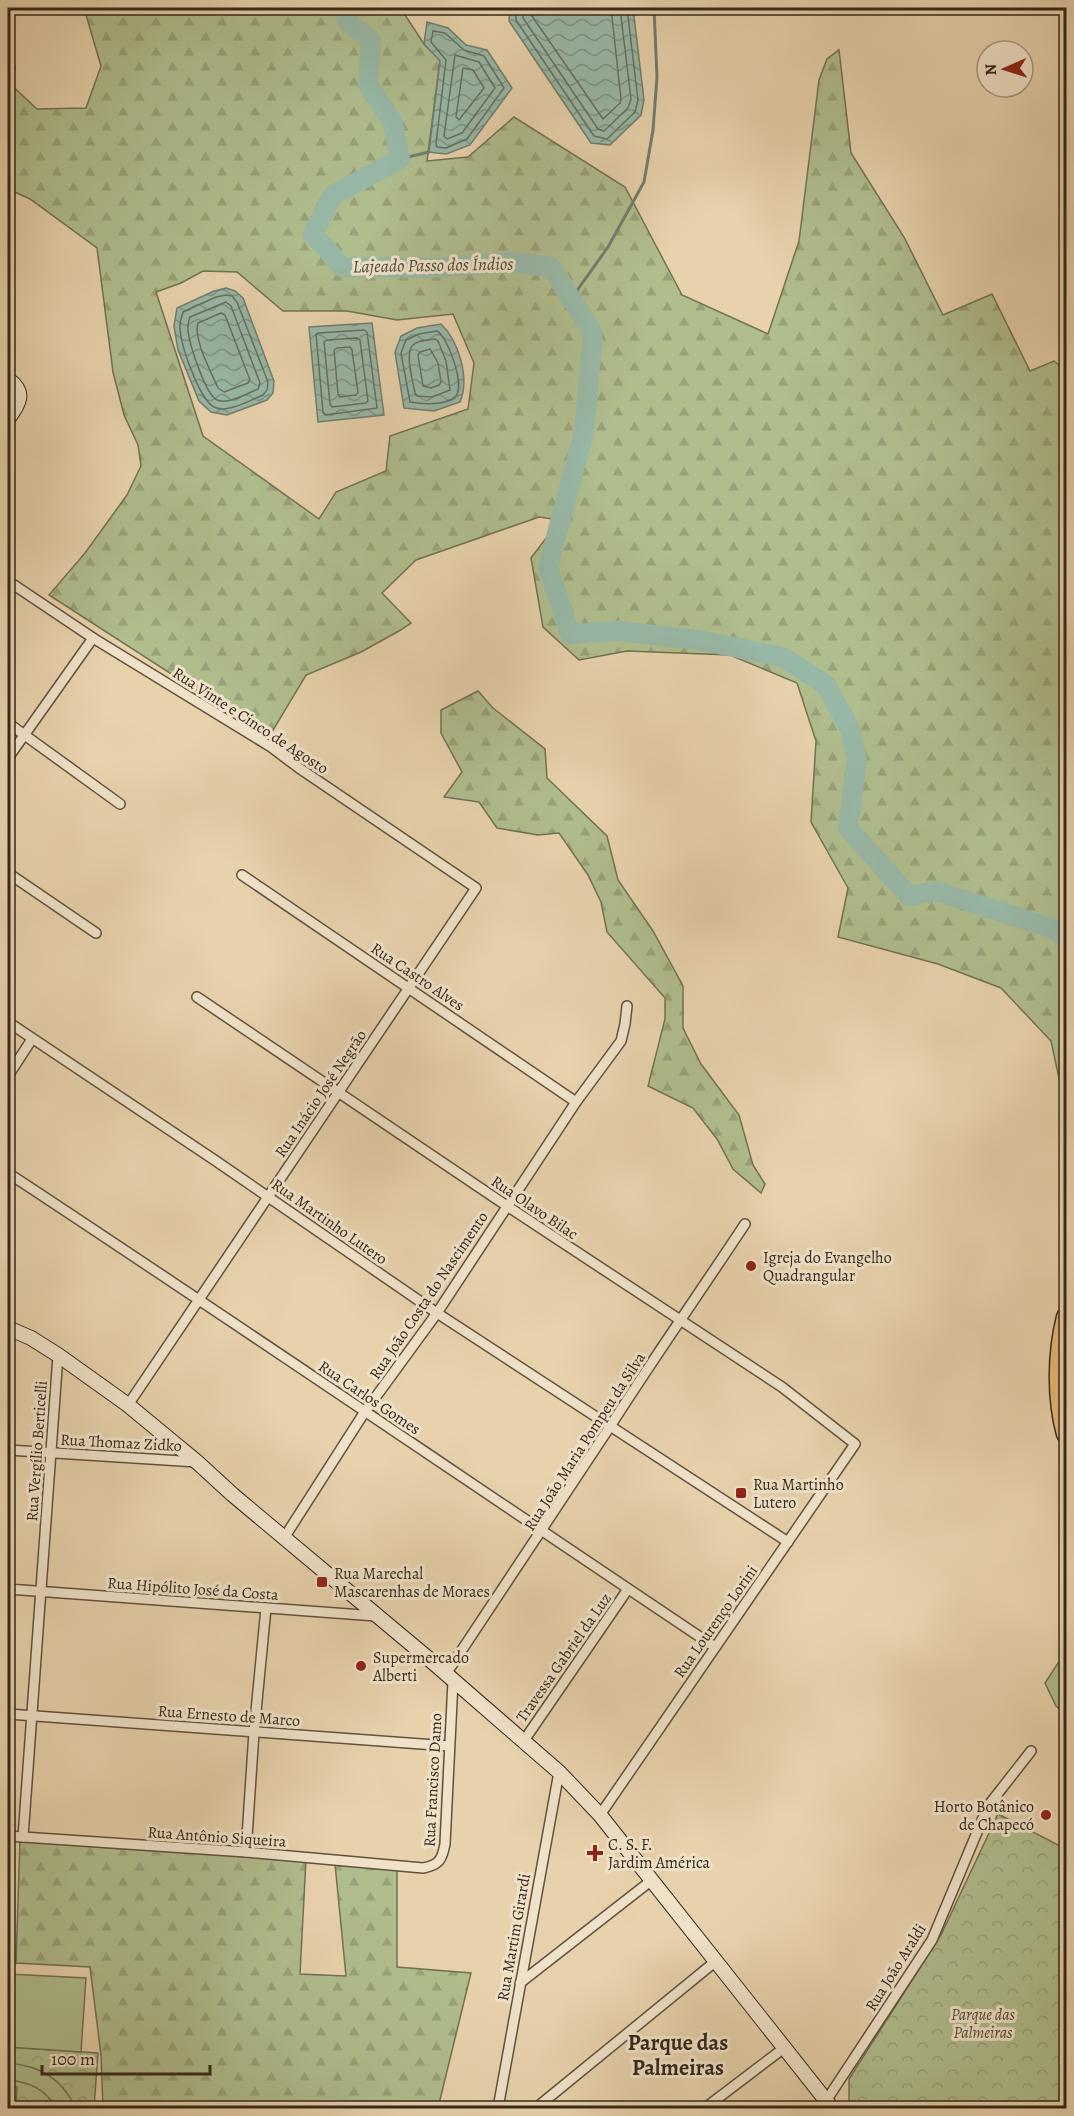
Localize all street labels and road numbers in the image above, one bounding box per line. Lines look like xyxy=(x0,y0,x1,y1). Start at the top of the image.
street label: Rua Vinte e Cinco de Agosto xyxy=(168,662,333,780)
street label: Rua Castro Alves xyxy=(366,937,468,1016)
street label: Rua Inácio José Negrão xyxy=(270,1025,372,1162)
street label: Rua Olavo Bilac xyxy=(487,1171,583,1245)
street label: Rua Martinho Lutero xyxy=(267,1174,392,1270)
street label: Rua João Costa do Nascimento xyxy=(364,1207,493,1384)
street label: Rua João Maria Pompeu da Silva xyxy=(519,1347,651,1535)
street label: Rua Carlos Gomes xyxy=(314,1355,425,1440)
street label: Rua Vergílio Berticelli xyxy=(21,1380,53,1522)
street label: Rua Thomaz Zidko xyxy=(60,1429,182,1457)
street label: Rua Lourenço Lorini xyxy=(669,1561,763,1682)
street label: Rua Hipólito José da Costa xyxy=(107,1572,280,1606)
street label: Travessa Gabriel da Luz xyxy=(511,1589,617,1727)
street label: Rua Ernesto de Marco xyxy=(157,1700,301,1732)
street label: Rua Francisco Damo xyxy=(419,1713,447,1848)
street label: Rua Antônio Siqueira xyxy=(147,1821,288,1853)
street label: Rua Martim Girardi xyxy=(492,1872,536,2003)
street label: Rua João Araldi xyxy=(860,1920,931,2015)

